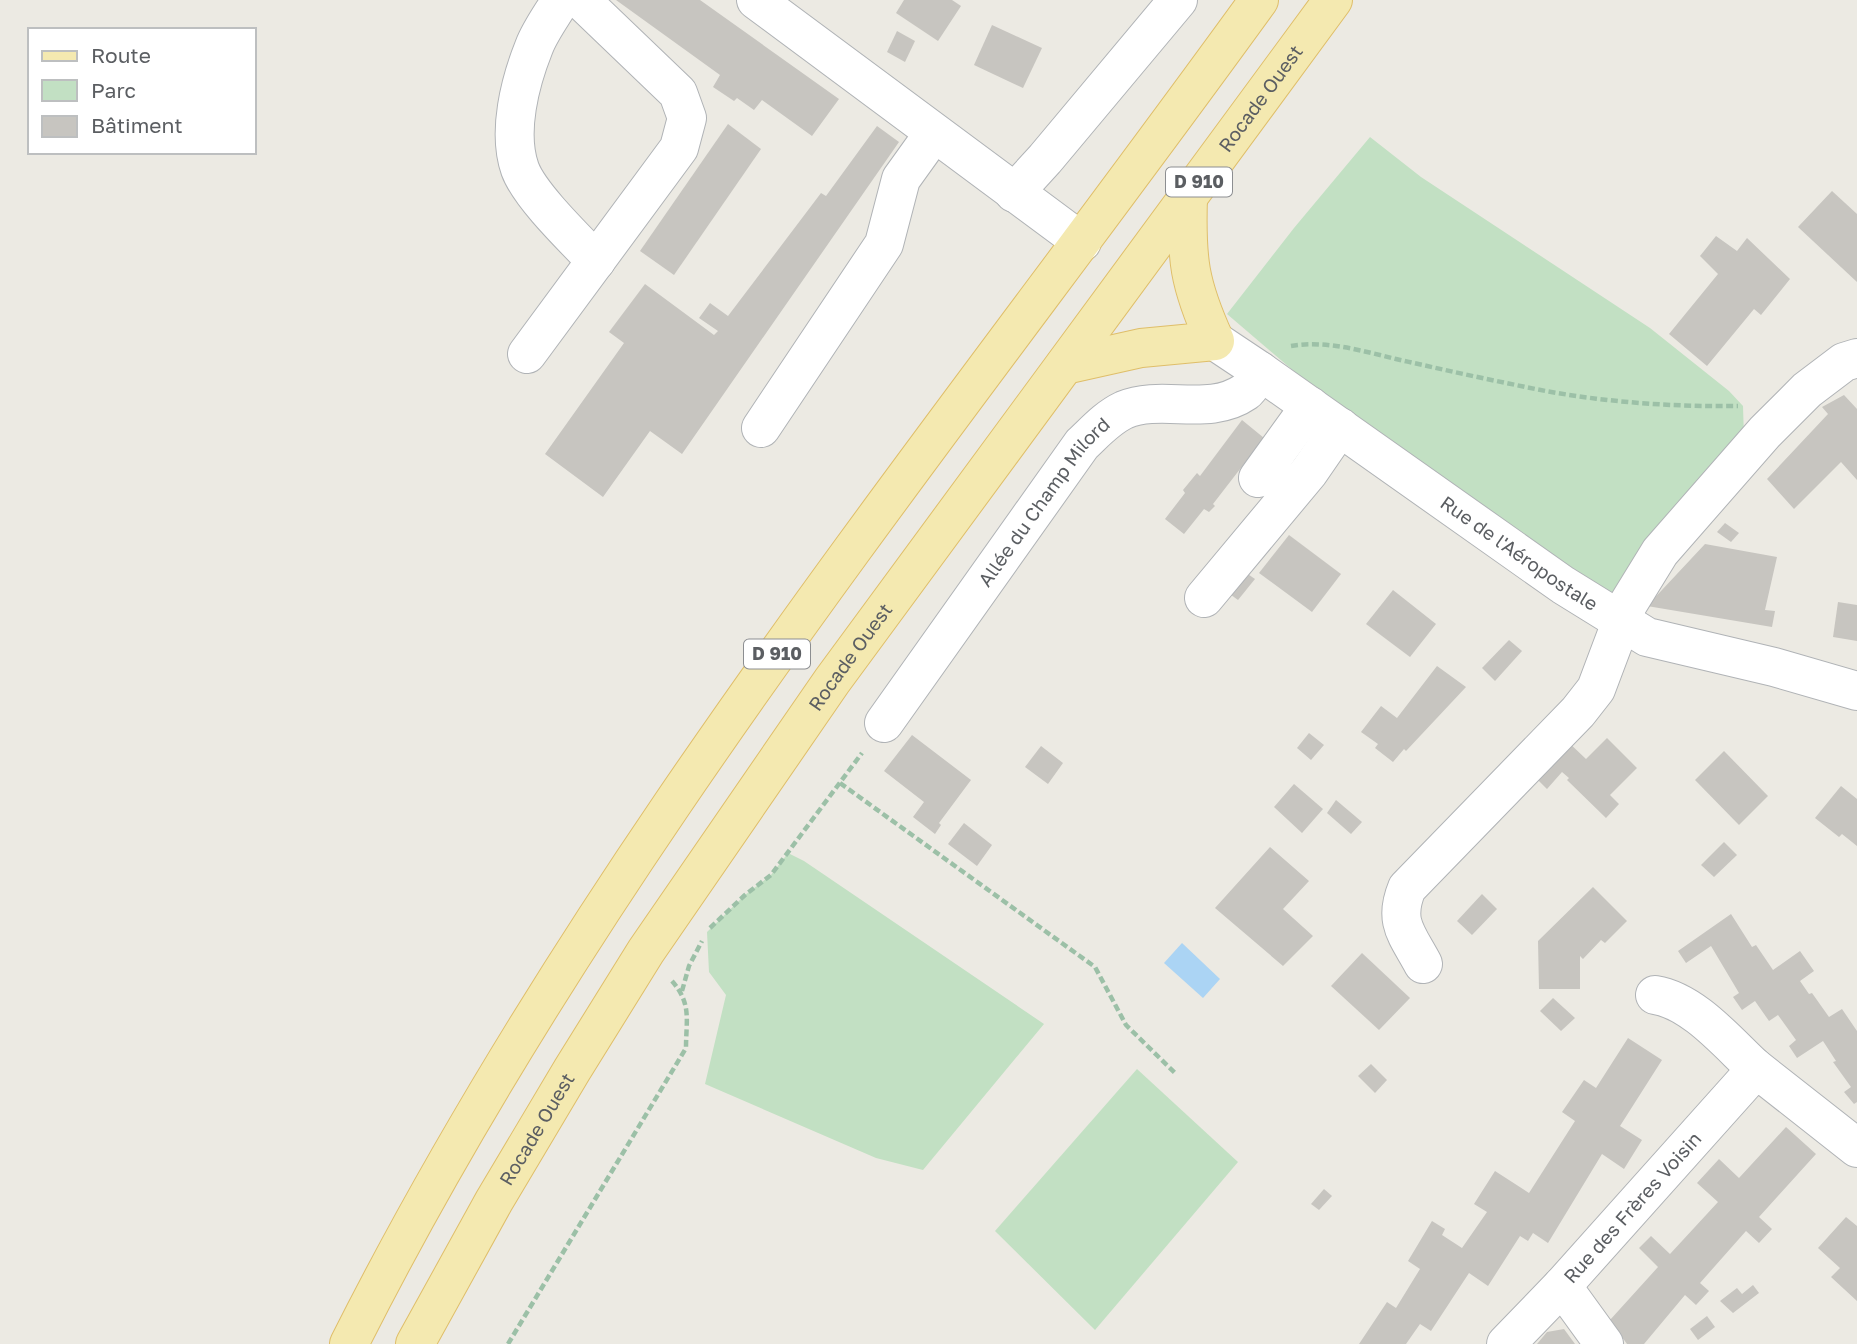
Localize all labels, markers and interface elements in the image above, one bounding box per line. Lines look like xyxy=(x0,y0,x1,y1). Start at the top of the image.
legend xyxy=(28,28,256,154)
street label: Rocade Ouest xyxy=(1213,40,1307,156)
text: Route xyxy=(91,42,151,68)
text: Parc xyxy=(91,77,136,103)
text: Bâtiment xyxy=(91,112,183,138)
road number: D 910 xyxy=(1166,168,1232,196)
street label: Allée du Champ Milord xyxy=(973,412,1114,590)
street label: Rue de l'Aéropostale xyxy=(1437,490,1602,615)
street label: Rocade Ouest xyxy=(803,598,896,715)
road number: D 910 xyxy=(744,640,810,668)
street label: Rocade Ouest xyxy=(494,1068,579,1189)
street label: Rue des Frères Voisin xyxy=(1558,1127,1705,1287)

